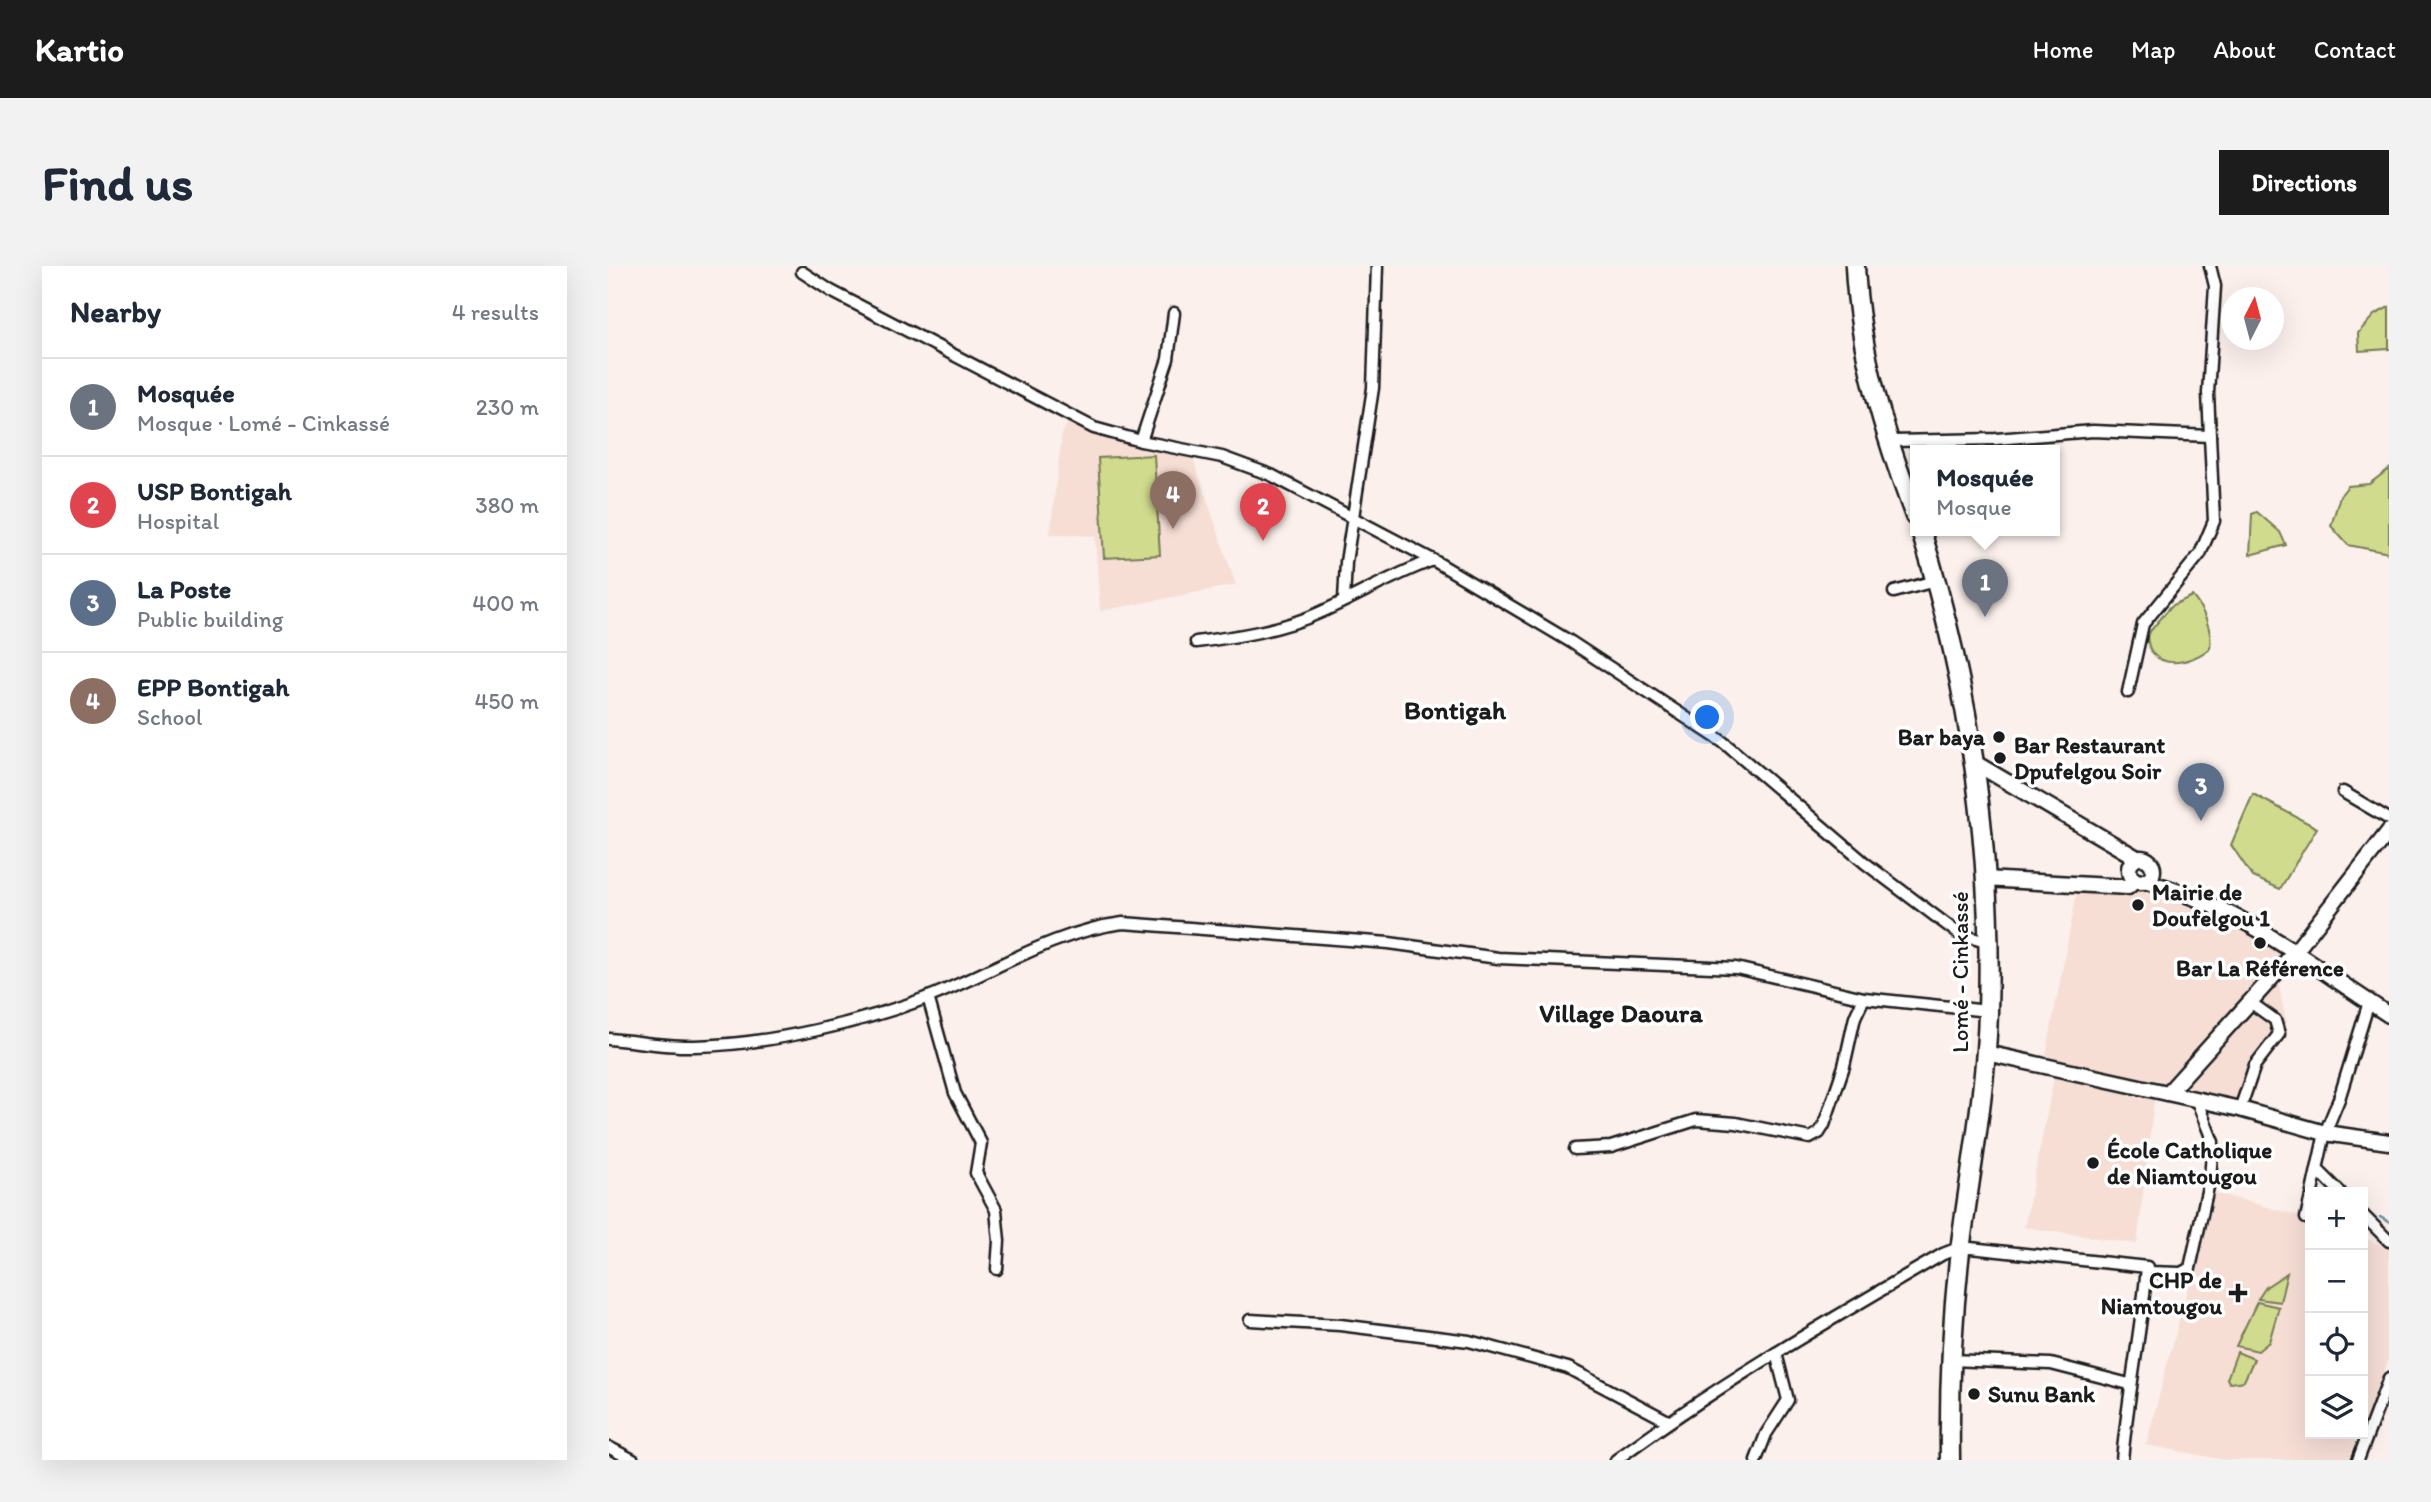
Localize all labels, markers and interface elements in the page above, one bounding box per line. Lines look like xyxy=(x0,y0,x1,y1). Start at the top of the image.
text: Kartio xyxy=(35,30,124,69)
text: Home xyxy=(2033,35,2093,64)
text: Map xyxy=(2131,35,2175,64)
text: About xyxy=(2213,35,2276,64)
text: Contact xyxy=(2314,35,2396,64)
button: Directions xyxy=(2219,150,2389,215)
text: Find us xyxy=(42,153,193,212)
north arrow xyxy=(2221,287,2284,350)
text: Nearby xyxy=(70,293,161,330)
text: 4 results xyxy=(452,298,539,326)
text: Mosquée xyxy=(137,377,235,409)
text: 1 xyxy=(88,393,98,421)
text: 230 m xyxy=(476,393,539,421)
text: Mosque · Lomé - Cinkassé xyxy=(137,409,390,437)
popup xyxy=(1910,445,2060,536)
text: Mosquée xyxy=(1936,461,2034,493)
pin: 4 xyxy=(1150,471,1196,529)
text: USP Bontigah xyxy=(137,475,292,507)
pin: 2 xyxy=(1240,483,1286,541)
text: 2 xyxy=(87,491,99,519)
text: 380 m xyxy=(475,491,539,519)
text: Mosque xyxy=(1936,493,2012,521)
text: Hospital xyxy=(137,507,219,535)
pin: 1 xyxy=(1962,559,2008,617)
text: La Poste xyxy=(137,573,231,605)
text: 3 xyxy=(87,589,99,617)
text: 400 m xyxy=(472,589,539,617)
text: Public building xyxy=(137,605,283,633)
text: EPP Bontigah xyxy=(137,671,289,703)
text: 4 xyxy=(86,687,100,715)
text: 450 m xyxy=(474,687,539,715)
district label: Bontigah xyxy=(1404,694,1507,726)
your location xyxy=(1690,700,1724,734)
text: School xyxy=(137,703,202,731)
place label: Bar baya xyxy=(1898,723,1986,751)
marker: Bar baya xyxy=(1991,729,2007,745)
place label: Bar Restaurant Dpufelgou Soir xyxy=(2014,731,2166,785)
marker: Bar Restaurant Dpufelgou Soir xyxy=(1992,750,2008,766)
pin: 3 xyxy=(2178,763,2224,821)
place label: Mairie de Doufelgou 1 xyxy=(2152,878,2270,932)
street label: Lomé - Cinkassé xyxy=(1946,891,1974,1053)
marker: Mairie de Doufelgou 1 xyxy=(2130,897,2146,913)
marker: Bar La Référence xyxy=(2252,935,2268,951)
place label: Bar La Référence xyxy=(2176,954,2344,982)
district label: Village Daoura xyxy=(1539,997,1703,1029)
place label: École Catholique de Niamtougou xyxy=(2107,1136,2272,1190)
marker: École Catholique de Niamtougou xyxy=(2085,1155,2101,1171)
map controls xyxy=(2305,1187,2368,1439)
button: + xyxy=(2305,1187,2368,1250)
button: − xyxy=(2305,1250,2368,1313)
place label: CHP de Niamtougou xyxy=(2101,1266,2222,1320)
marker: CHP de Niamtougou xyxy=(2228,1283,2248,1303)
button: locate xyxy=(2305,1313,2368,1376)
button: layers xyxy=(2305,1376,2368,1439)
place label: Sunu Bank xyxy=(1988,1380,2096,1408)
marker: Sunu Bank xyxy=(1966,1386,1982,1402)

